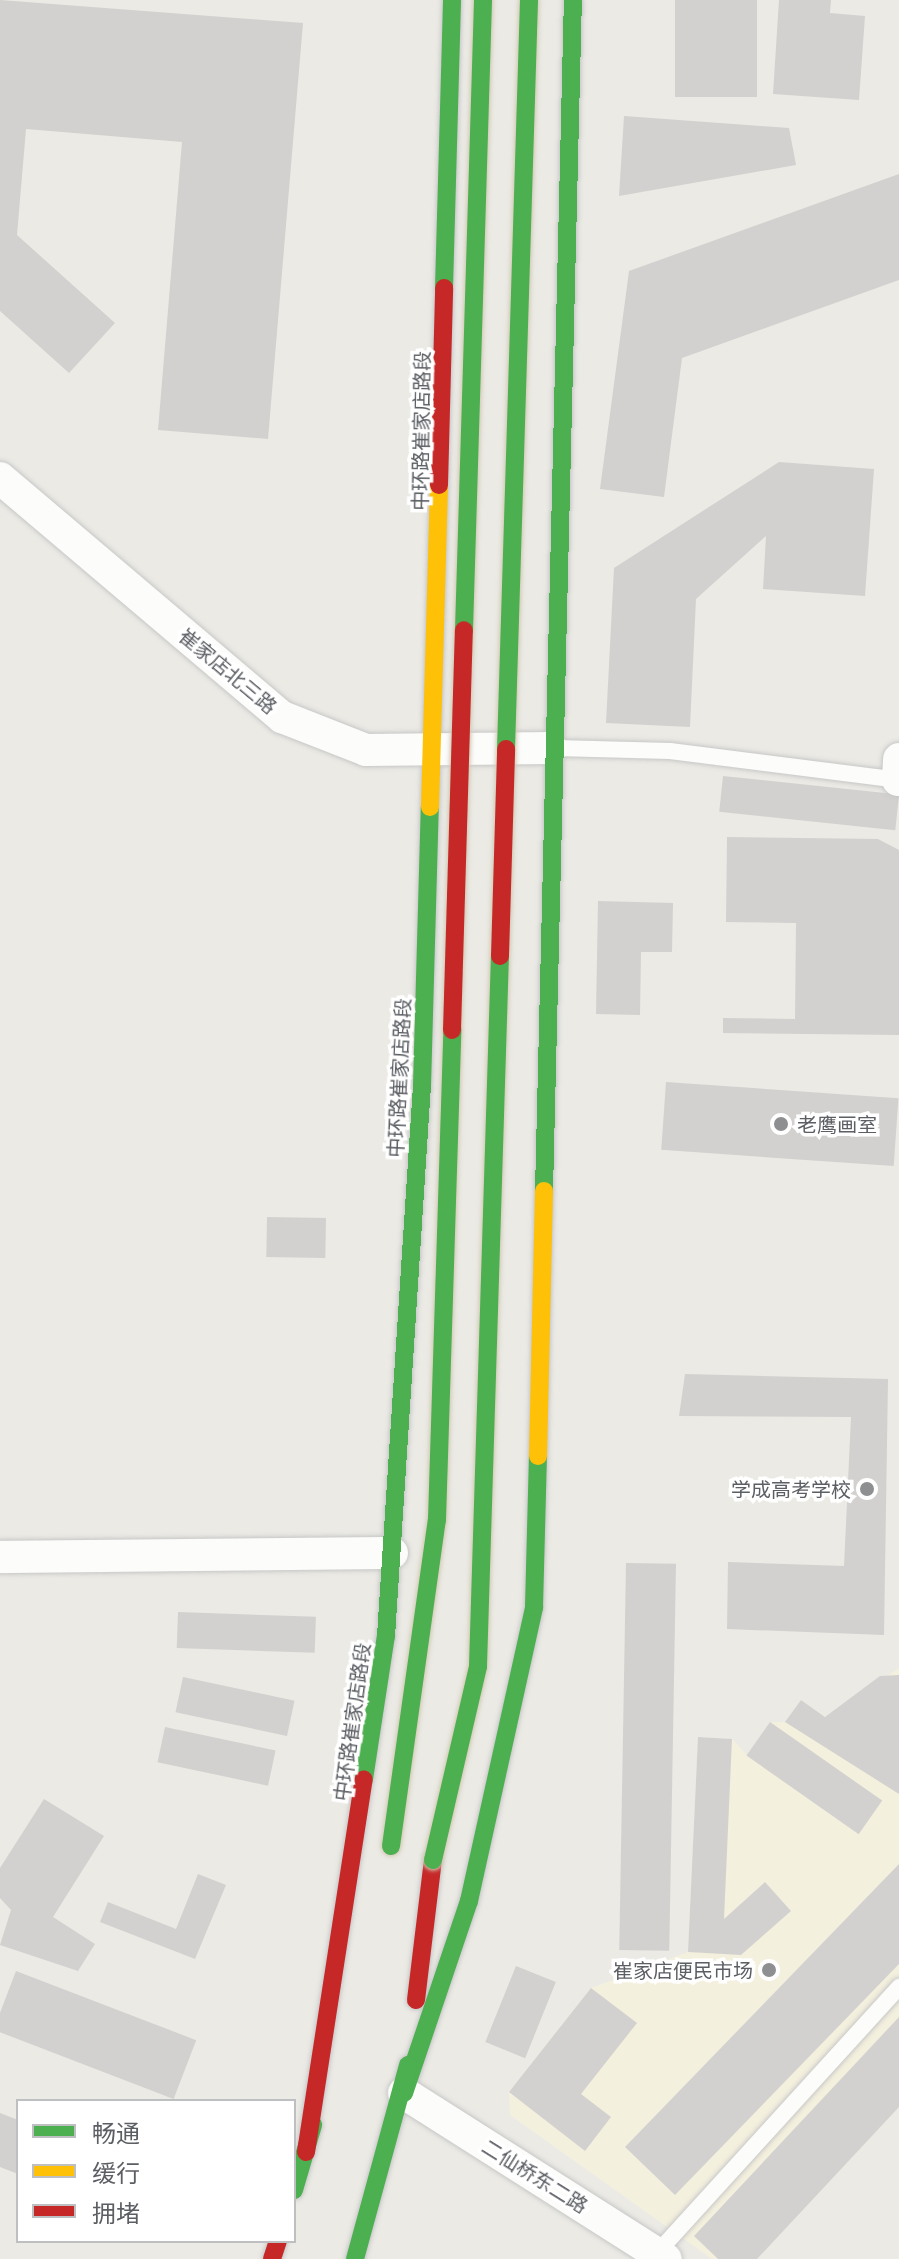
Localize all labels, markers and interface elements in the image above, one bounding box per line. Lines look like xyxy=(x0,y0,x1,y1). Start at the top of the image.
street label: 中环路崔家店路段 xyxy=(408,351,434,511)
street label: 崔家店北三路 xyxy=(174,623,282,719)
street label: 中环路崔家店路段 xyxy=(383,997,415,1159)
place label: 老鹰画室 xyxy=(797,1112,877,1136)
marker: 老鹰画室 xyxy=(772,1115,790,1133)
place label: 学成高考学校 xyxy=(731,1477,851,1501)
marker: 学成高考学校 xyxy=(858,1480,876,1498)
street label: 中环路崔家店路段 xyxy=(329,1641,375,1803)
place label: 崔家店便民市场 xyxy=(613,1958,753,1982)
marker: 崔家店便民市场 xyxy=(760,1961,778,1979)
legend xyxy=(16,2099,296,2243)
text: 畅通 xyxy=(92,2116,140,2149)
street label: 二仙桥东二路 xyxy=(478,2134,592,2218)
text: 缓行 xyxy=(92,2156,140,2189)
text: 拥堵 xyxy=(92,2196,140,2229)

